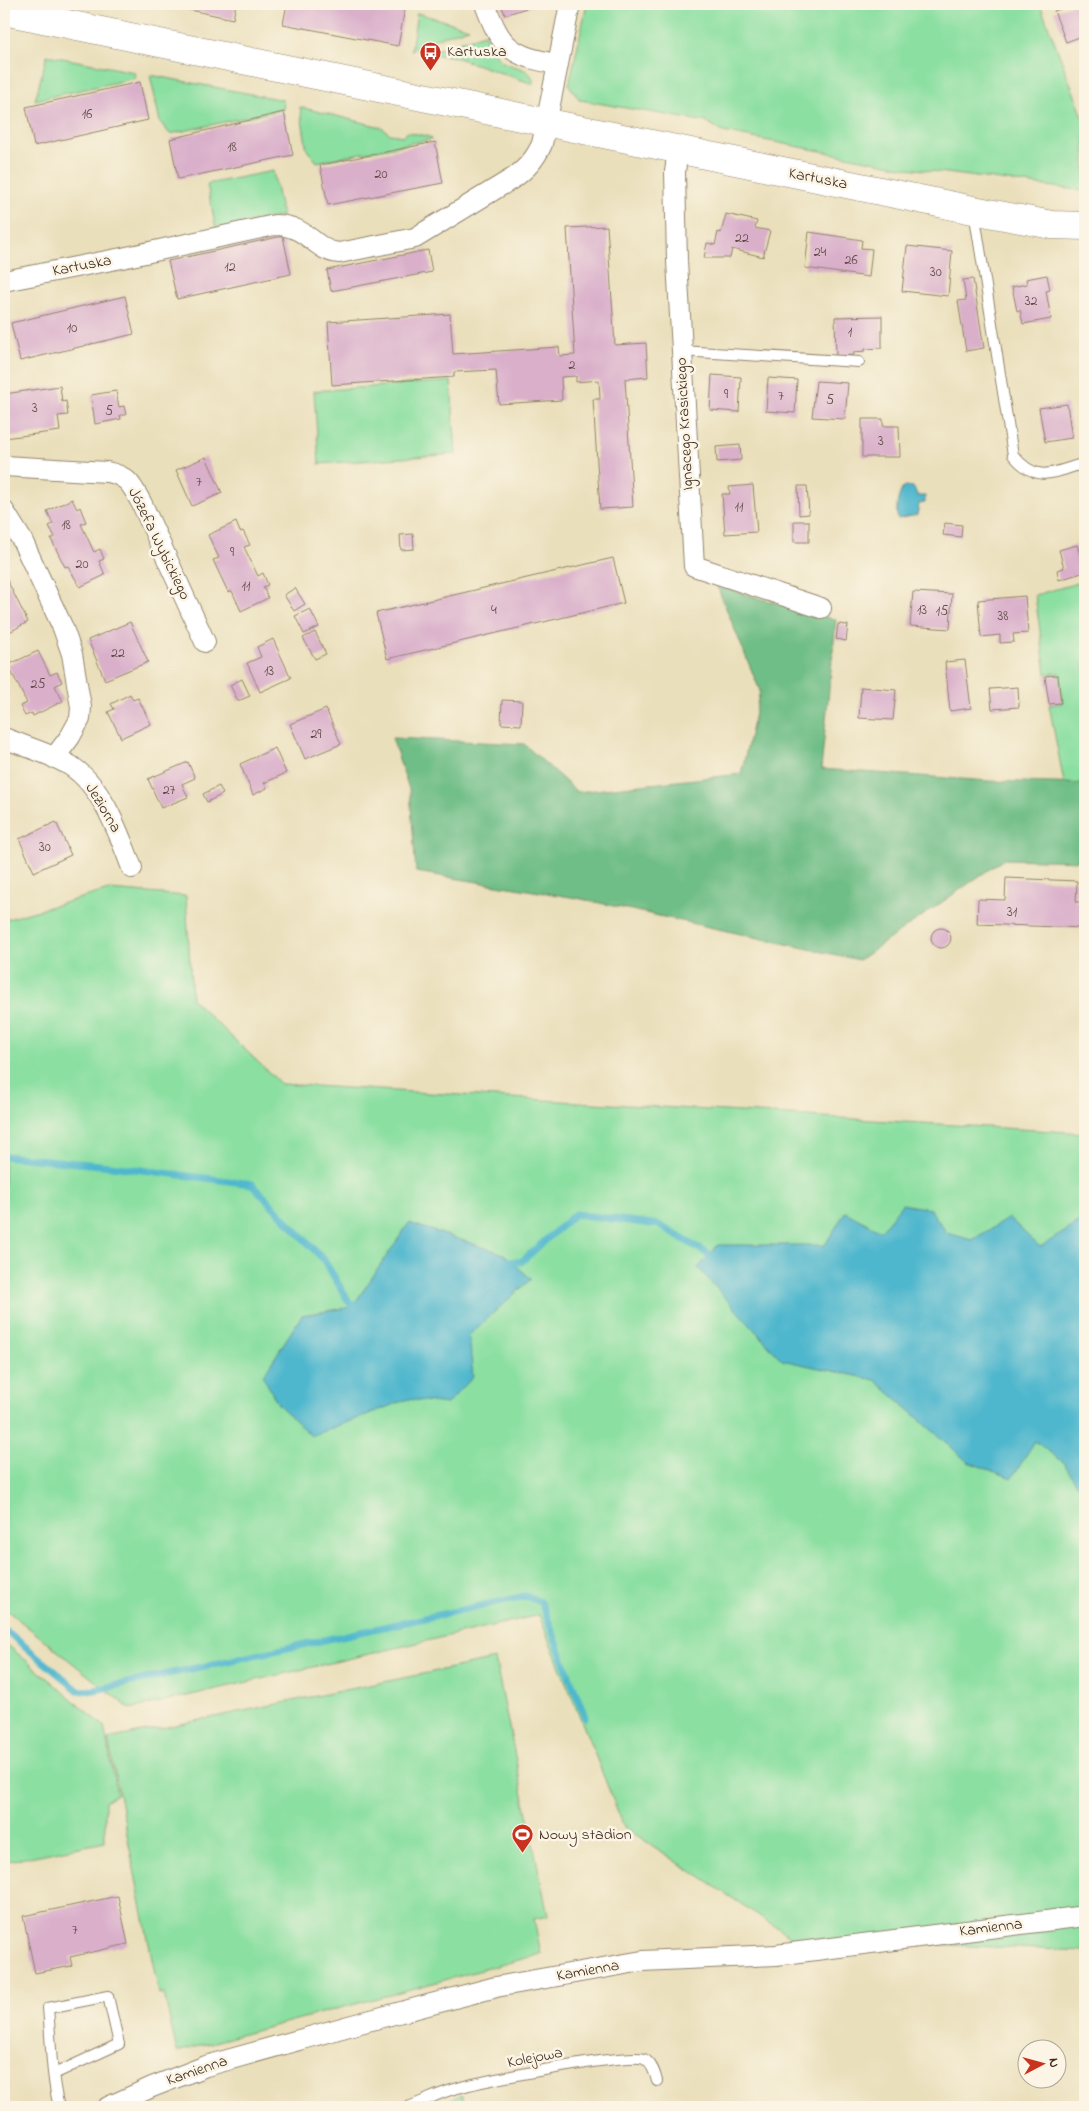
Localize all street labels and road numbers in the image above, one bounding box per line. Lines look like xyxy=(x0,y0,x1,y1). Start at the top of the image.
street label: Kartuska xyxy=(786,162,850,196)
street label: Kartuska xyxy=(50,249,114,283)
street label: Ignacego Krasickiego xyxy=(670,357,700,491)
street label: Józefa Wybickiego xyxy=(121,484,197,604)
street label: Jeziorna xyxy=(79,779,127,837)
street label: Kamienna xyxy=(958,1912,1024,1944)
street label: Kamienna xyxy=(555,1954,621,1988)
street label: Kolejowa xyxy=(505,2041,565,2075)
street label: Kamienna xyxy=(163,2049,231,2093)

